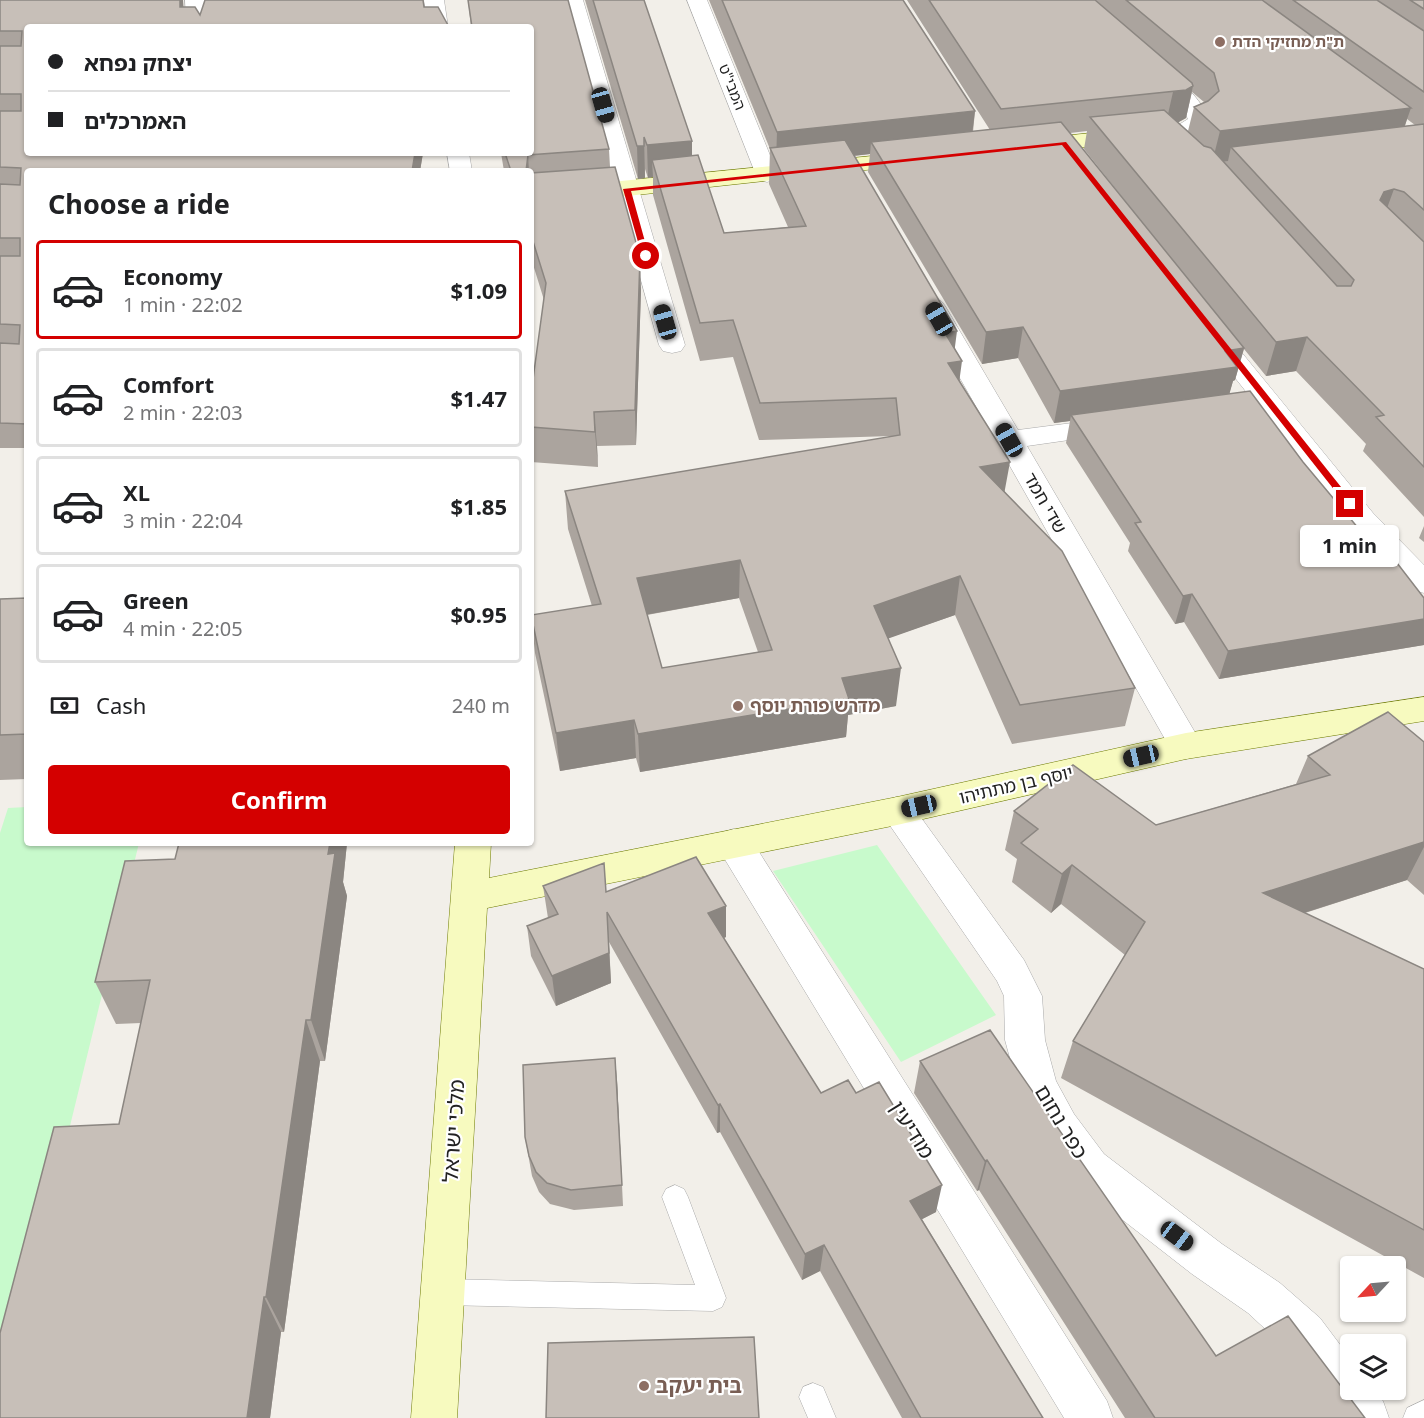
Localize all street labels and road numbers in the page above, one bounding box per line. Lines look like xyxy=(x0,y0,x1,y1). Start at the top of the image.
street label: המבי"ט xyxy=(715,61,751,113)
street label: שדי חמד xyxy=(1019,468,1073,537)
street label: יוסף בן מתתיהו xyxy=(956,759,1075,809)
street label: מלכי ישראל xyxy=(435,1078,471,1183)
street label: כפר נחום xyxy=(1029,1079,1095,1164)
street label: מודיעין xyxy=(884,1095,942,1164)

